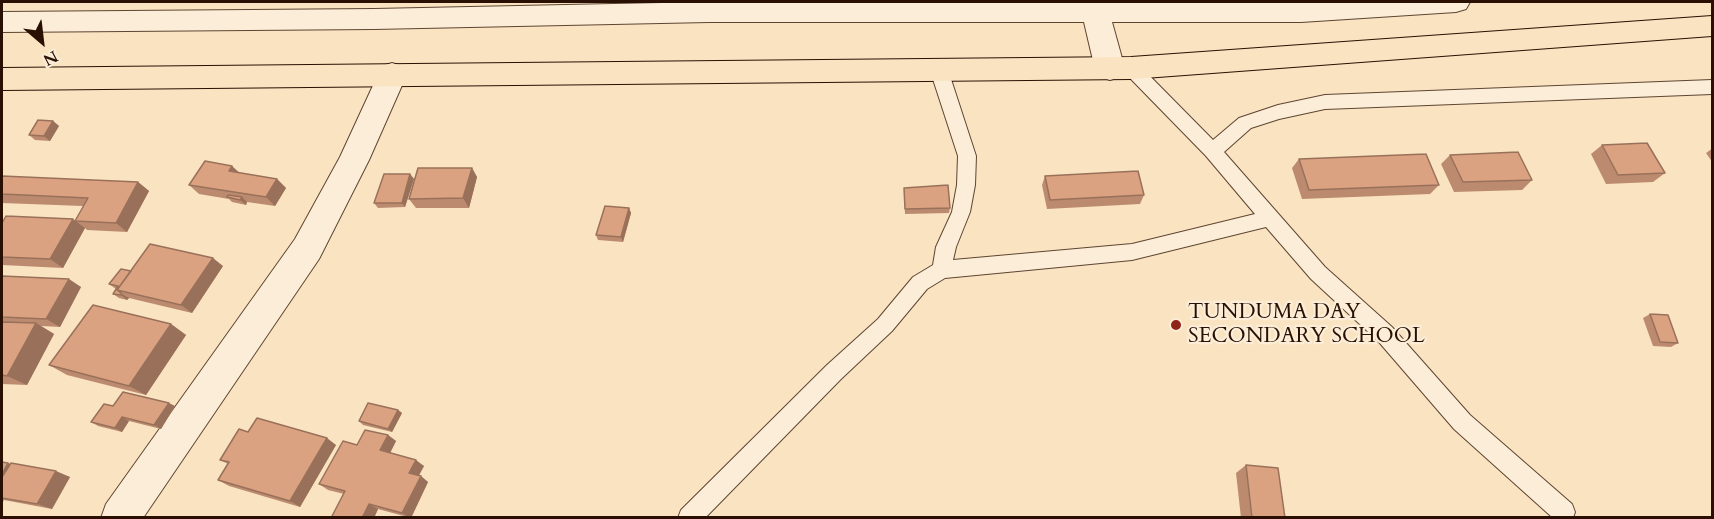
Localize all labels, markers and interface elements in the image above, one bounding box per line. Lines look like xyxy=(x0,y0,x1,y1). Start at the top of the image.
north arrow xyxy=(12,12,72,72)
text: N xyxy=(39,45,62,71)
place label: TUNDUMA DAY SECONDARY SCHOOL xyxy=(1188,300,1425,350)
marker: TUNDUMA DAY SECONDARY SCHOOL xyxy=(1169,318,1183,332)

